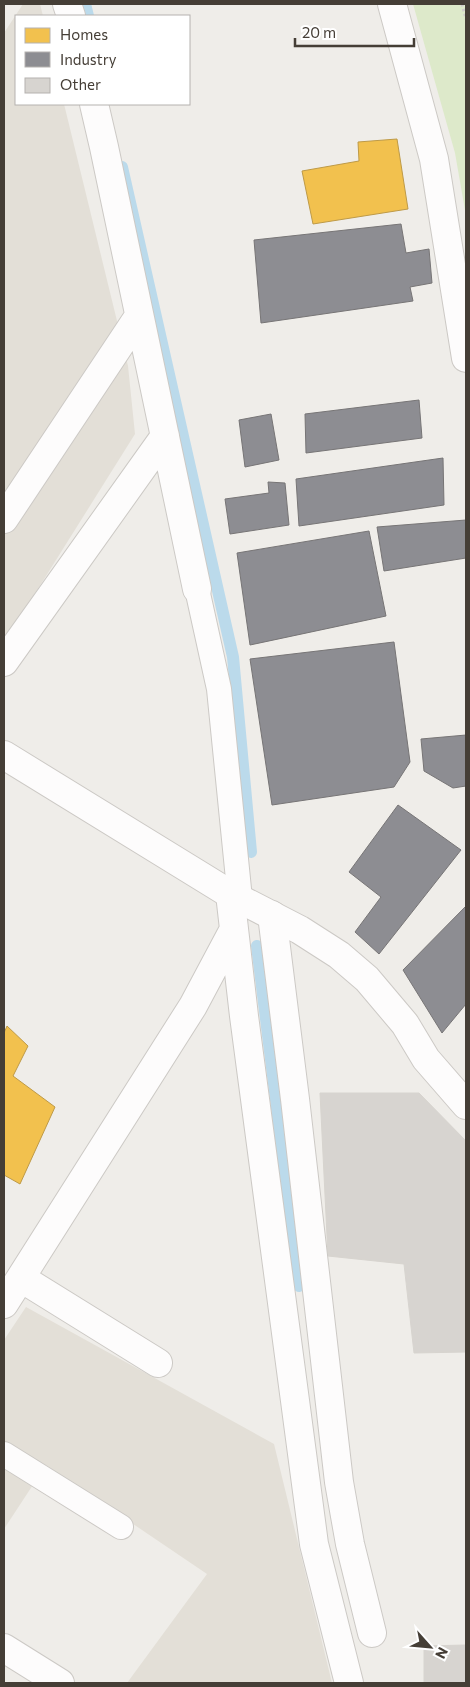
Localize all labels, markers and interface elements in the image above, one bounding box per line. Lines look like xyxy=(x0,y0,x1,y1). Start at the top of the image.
legend xyxy=(15,15,190,105)
scale bar xyxy=(295,15,414,47)
text: 20 m xyxy=(302,23,336,41)
text: Homes xyxy=(60,25,108,43)
text: Industry xyxy=(60,50,117,68)
text: Other xyxy=(60,75,101,93)
north arrow xyxy=(405,1622,455,1672)
text: N xyxy=(432,1645,452,1662)

